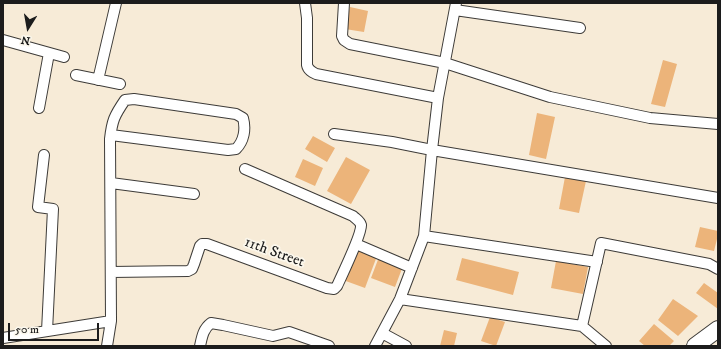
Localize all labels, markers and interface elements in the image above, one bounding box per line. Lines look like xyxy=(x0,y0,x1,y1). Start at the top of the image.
north arrow xyxy=(8,8,48,48)
text: N xyxy=(20,32,31,48)
street label: 11th Street xyxy=(242,234,306,272)
scale bar xyxy=(10,315,101,341)
text: 50 m xyxy=(15,322,39,337)

